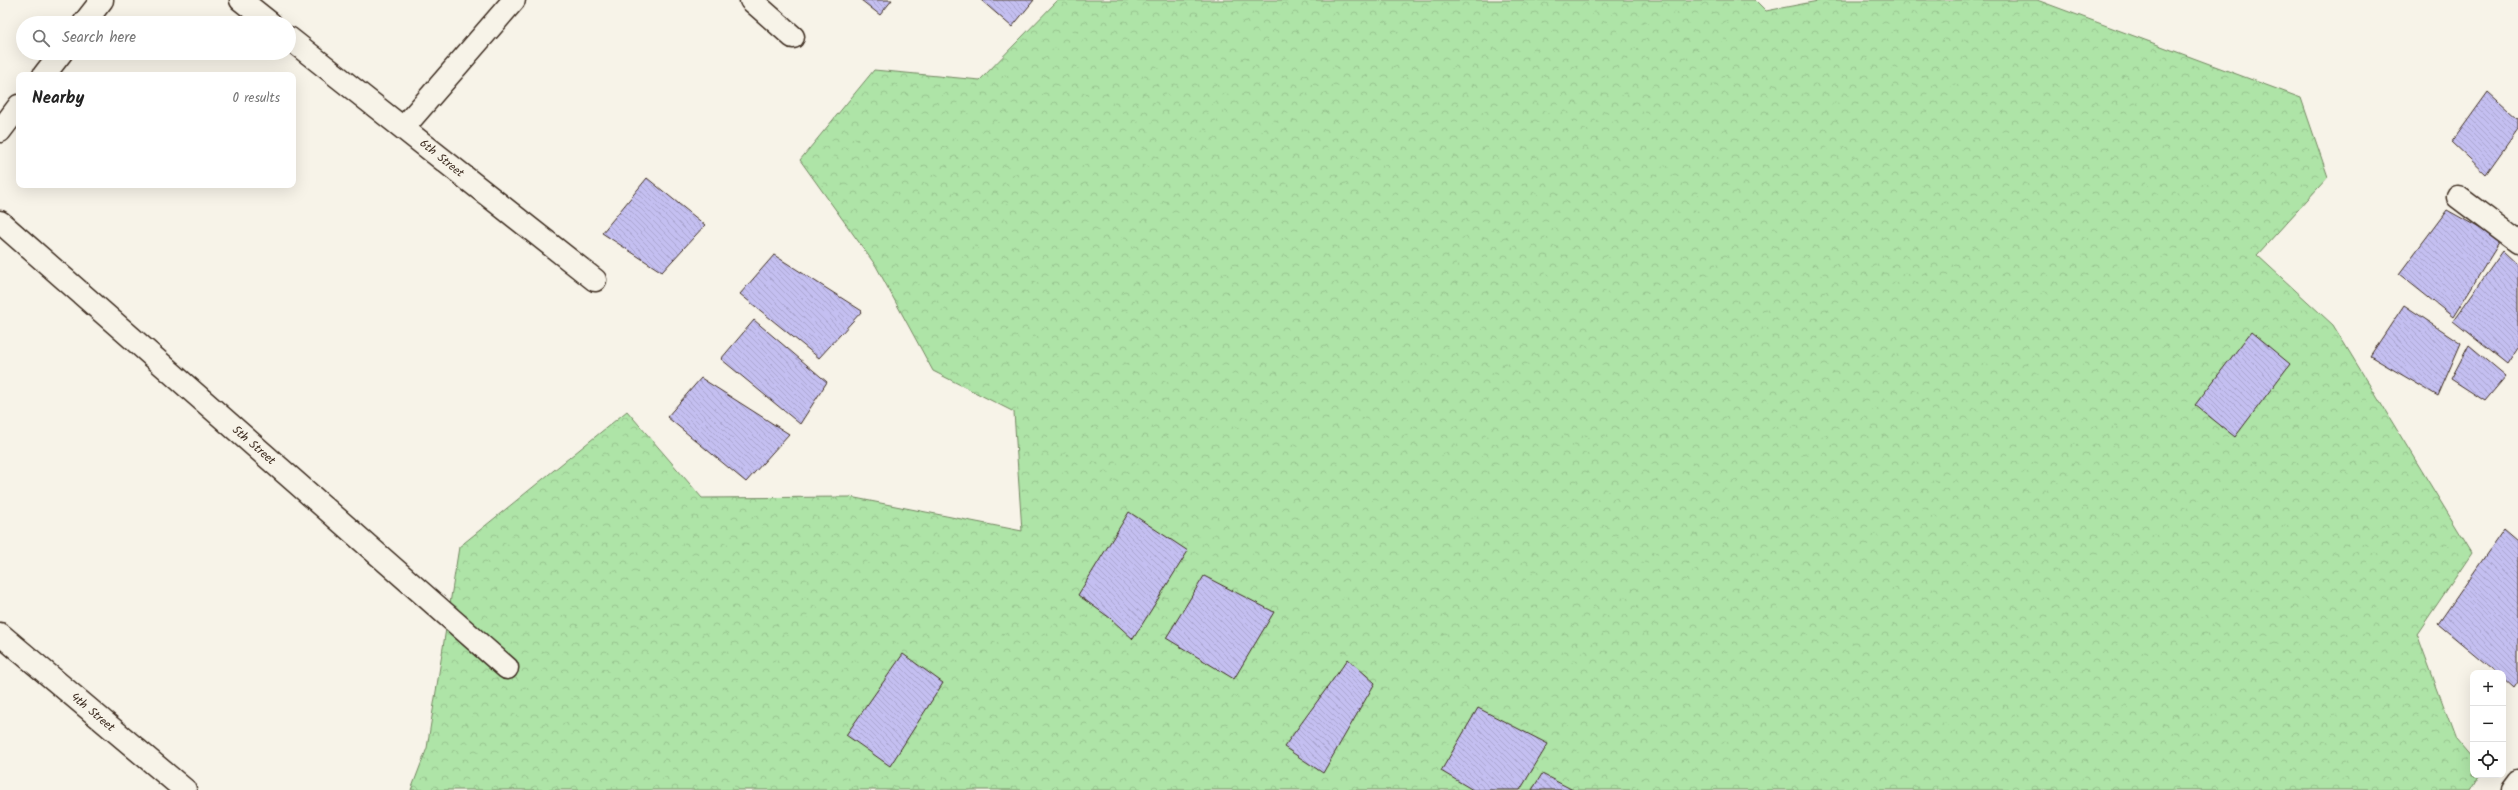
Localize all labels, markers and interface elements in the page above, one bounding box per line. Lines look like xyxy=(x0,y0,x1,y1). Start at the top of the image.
search box xyxy=(16,16,296,60)
text: Search here xyxy=(62,26,136,50)
icon: search xyxy=(30,27,52,49)
text: Nearby xyxy=(32,85,84,112)
text: 0 results xyxy=(233,88,280,109)
street label: 6th Street xyxy=(415,134,469,183)
street label: 5th Street xyxy=(228,421,280,470)
map controls xyxy=(2470,670,2506,778)
button: + xyxy=(2470,670,2506,706)
street label: 4th Street xyxy=(66,688,119,737)
button: − xyxy=(2470,706,2506,742)
button: locate xyxy=(2470,742,2506,778)

